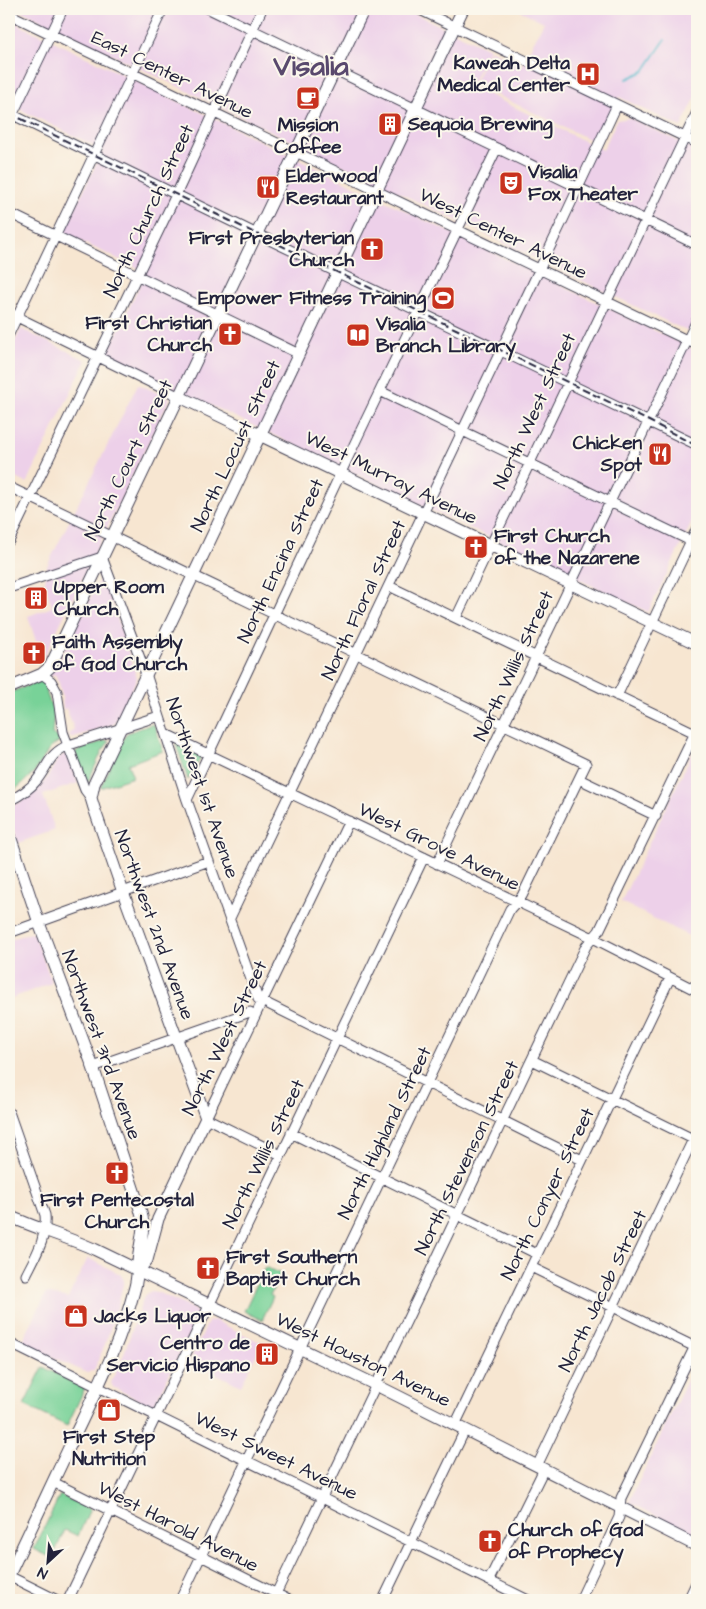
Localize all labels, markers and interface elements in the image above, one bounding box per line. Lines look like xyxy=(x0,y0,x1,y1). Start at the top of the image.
street label: East Center Avenue xyxy=(87,24,257,126)
district label: Visalia xyxy=(272,46,349,87)
place label: Kaweah Delta Medical Center xyxy=(437,50,571,99)
hospital icon: Kaweah Delta Medical Center xyxy=(575,61,601,87)
cafe icon: Mission Coffee xyxy=(295,85,321,111)
building icon: Sequoia Brewing xyxy=(377,111,403,137)
place label: Sequoia Brewing xyxy=(407,111,553,139)
place label: Mission Coffee xyxy=(274,112,342,161)
street label: North Church Street xyxy=(97,120,201,302)
place label: Visalia Fox Theater xyxy=(527,159,639,208)
place label: Elderwood Restaurant xyxy=(286,163,384,212)
theatre icon: Visalia Fox Theater xyxy=(498,170,524,196)
restaurant icon: Elderwood Restaurant xyxy=(255,174,281,200)
street label: West Center Avenue xyxy=(414,182,592,286)
place label: First Presbyterian Church xyxy=(189,225,355,274)
church icon: First Presbyterian Church xyxy=(359,236,385,262)
place label: Empower Fitness Training xyxy=(198,285,426,313)
sports icon: Empower Fitness Training xyxy=(430,285,456,311)
place label: First Christian Church xyxy=(85,310,213,359)
place label: Visalia Branch Library xyxy=(375,311,517,361)
church icon: First Christian Church xyxy=(217,321,243,347)
library icon: Visalia Branch Library xyxy=(345,322,371,348)
street label: North West Street xyxy=(487,328,583,493)
street label: North Locust Street xyxy=(184,355,288,536)
street label: North Court Street xyxy=(78,375,180,545)
street label: West Murray Avenue xyxy=(300,424,482,532)
place label: Chicken Spot xyxy=(573,430,642,479)
restaurant icon: Chicken Spot xyxy=(647,441,673,467)
street label: North Encina Street xyxy=(231,474,331,648)
street label: North Floral Street xyxy=(315,515,413,685)
place label: First Church of the Nazarene xyxy=(494,523,640,572)
church icon: First Church of the Nazarene xyxy=(463,534,489,560)
place label: Upper Room Church xyxy=(54,574,165,623)
building icon: Upper Room Church xyxy=(23,585,49,611)
street label: North Willis Street xyxy=(467,586,561,746)
place label: Faith Assembly of God Church xyxy=(52,629,188,678)
church icon: Faith Assembly of God Church xyxy=(21,640,47,666)
street label: Northwest 1st Avenue xyxy=(158,694,246,882)
street label: West Grove Avenue xyxy=(354,796,524,898)
street label: Northwest 2nd Avenue xyxy=(107,826,201,1024)
street label: Northwest 3rd Avenue xyxy=(54,946,148,1144)
street label: North West Street xyxy=(176,956,274,1120)
street label: North Highland Street xyxy=(331,1042,440,1225)
street label: North Stevenson Street xyxy=(408,1056,526,1260)
street label: North Willis Street xyxy=(216,1074,312,1233)
street label: North Conyer Street xyxy=(494,1103,603,1285)
church icon: First Pentecostal Church xyxy=(104,1160,130,1186)
place label: First Pentecostal Church xyxy=(40,1187,194,1236)
street label: North Jacob Street xyxy=(552,1205,654,1377)
place label: First Southern Baptist Church xyxy=(226,1244,360,1293)
church icon: First Southern Baptist Church xyxy=(195,1255,221,1281)
shop icon: Jacks Liquor xyxy=(63,1303,89,1329)
place label: Jacks Liquor xyxy=(93,1303,212,1330)
street label: West Houston Avenue xyxy=(271,1306,455,1414)
place label: Centro de Servicio Hispano xyxy=(106,1330,251,1379)
building icon: Centro de Servicio Hispano xyxy=(254,1341,280,1367)
shop icon: First Step Nutrition xyxy=(96,1397,122,1423)
street label: West Sweet Avenue xyxy=(190,1405,362,1507)
place label: First Step Nutrition xyxy=(63,1424,155,1473)
street label: West Harold Avenue xyxy=(93,1475,263,1579)
place label: Church of God of Prophecy xyxy=(508,1517,643,1567)
church icon: Church of God of Prophecy xyxy=(477,1528,503,1554)
north arrow xyxy=(22,1536,72,1586)
text: N xyxy=(34,1562,51,1584)

